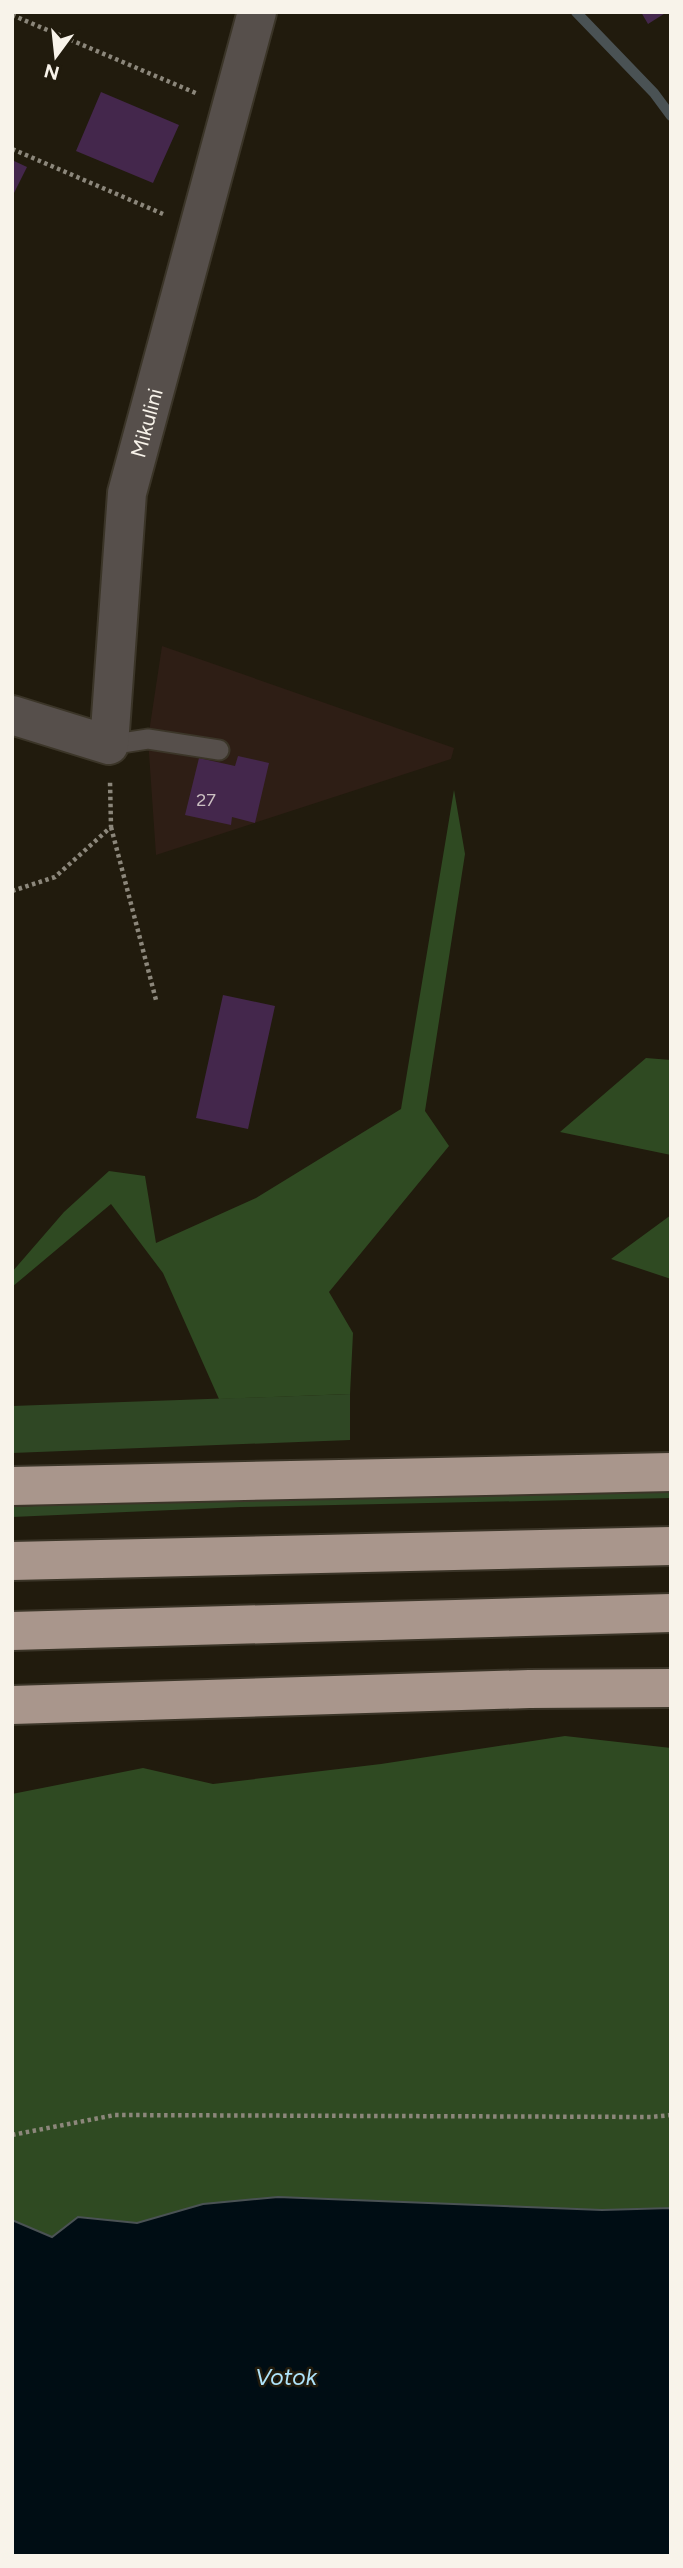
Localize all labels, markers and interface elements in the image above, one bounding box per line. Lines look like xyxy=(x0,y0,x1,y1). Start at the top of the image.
north arrow xyxy=(21,21,91,91)
text: N xyxy=(42,59,62,85)
street label: Mikulini xyxy=(125,385,167,460)
house number: 27 xyxy=(196,789,216,811)
water label: Votok xyxy=(255,2363,318,2391)

